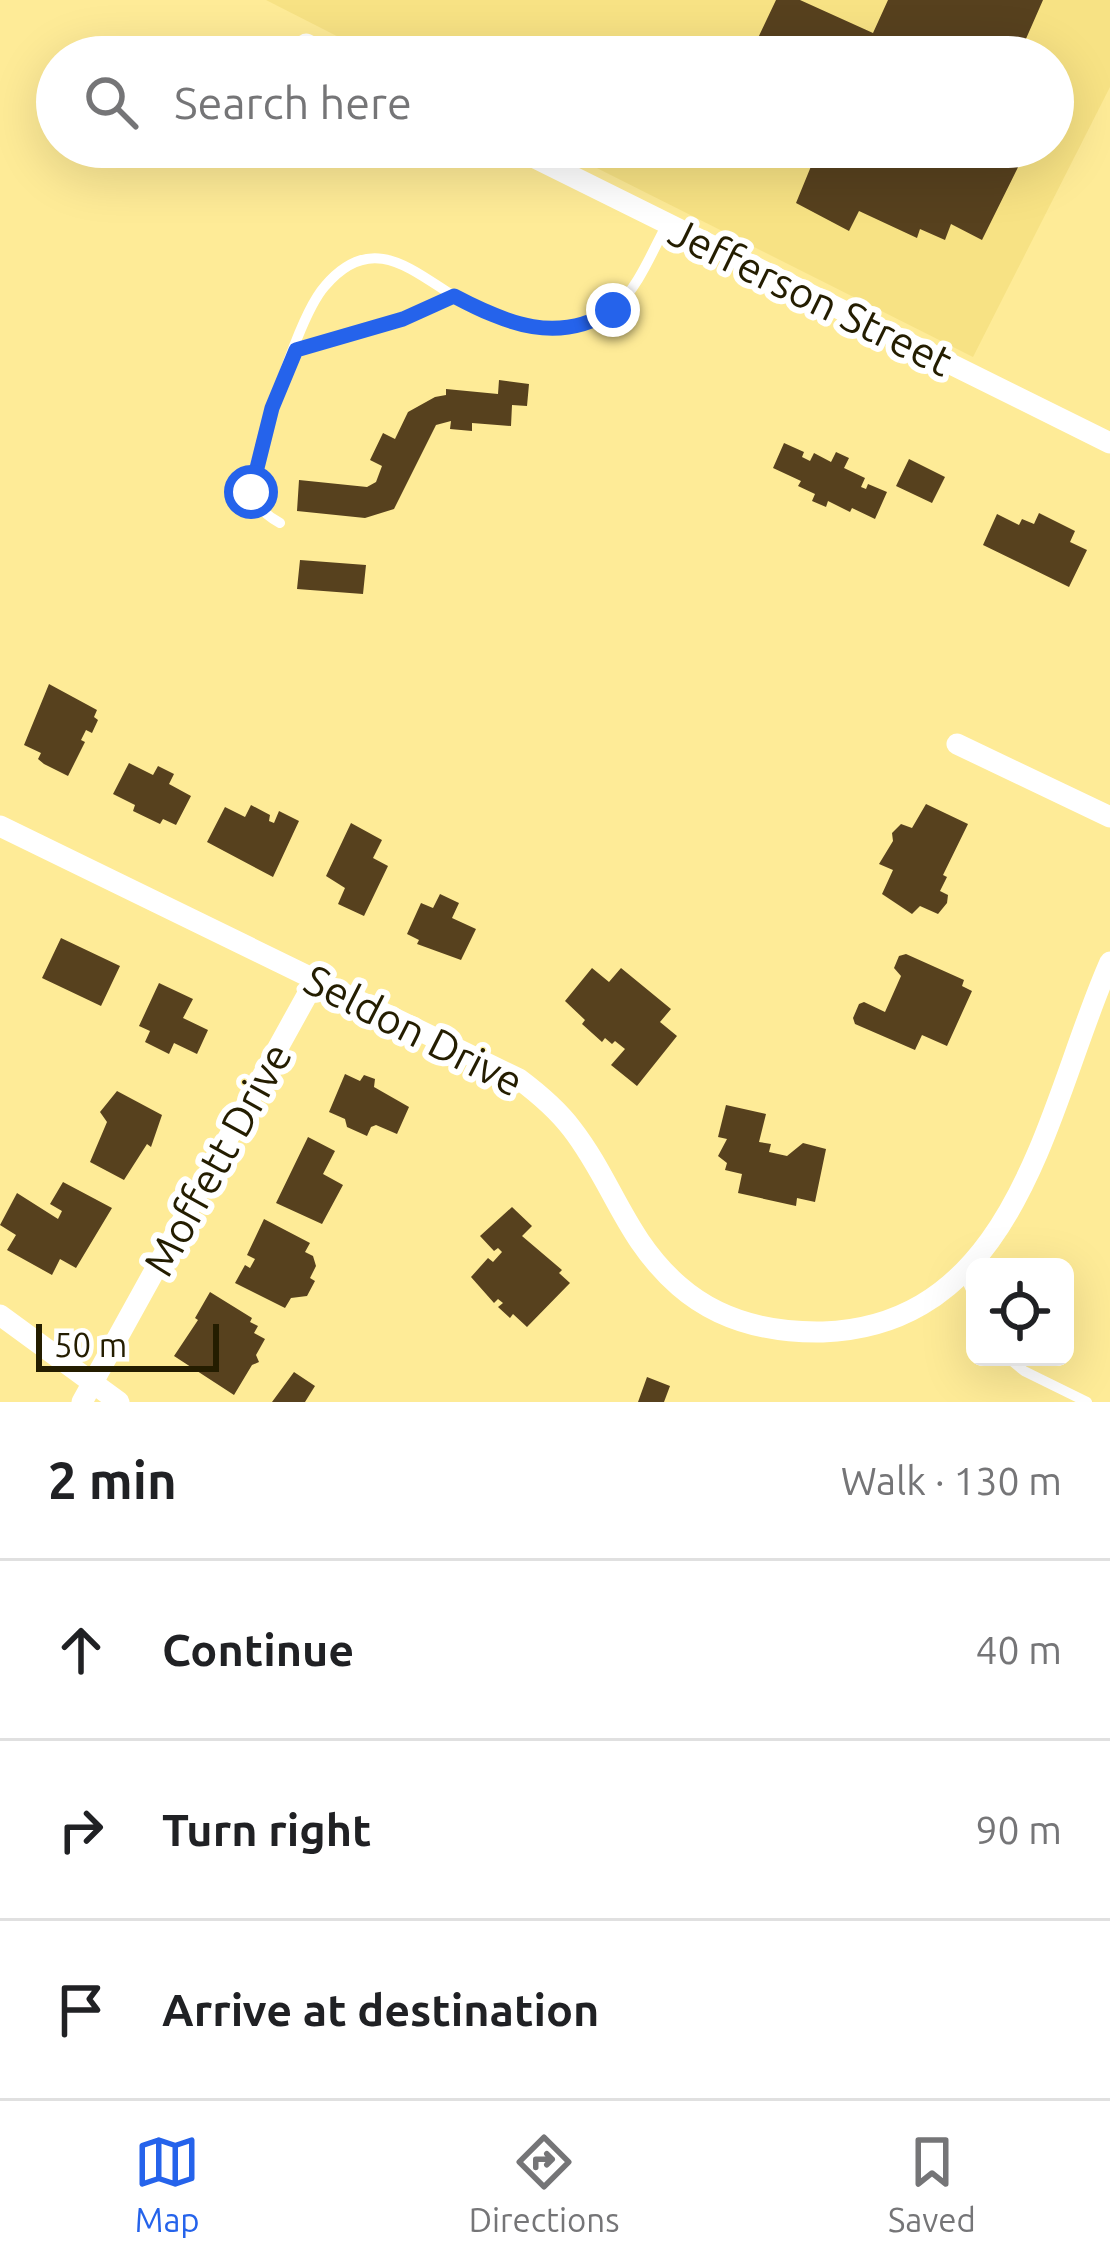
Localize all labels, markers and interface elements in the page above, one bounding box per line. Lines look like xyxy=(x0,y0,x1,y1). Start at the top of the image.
search box xyxy=(36,36,1074,168)
icon: search xyxy=(78,69,144,135)
text: Search here xyxy=(174,77,412,128)
street label: Jefferson Street xyxy=(662,207,960,385)
route end xyxy=(586,283,640,337)
route start xyxy=(224,465,278,519)
street label: Seldon Drive xyxy=(297,955,531,1105)
street label: Moffett Drive xyxy=(134,1035,300,1283)
map controls xyxy=(966,1258,1074,1366)
button: locate xyxy=(966,1258,1074,1366)
scale bar xyxy=(36,1318,219,1371)
text: 50 m xyxy=(54,1326,127,1363)
text: 2 min xyxy=(48,1451,177,1509)
text: Walk · 130 m xyxy=(841,1459,1062,1502)
icon: ahead xyxy=(48,1617,114,1683)
text: Continue xyxy=(162,1624,354,1675)
text: 40 m xyxy=(975,1628,1062,1671)
icon: right xyxy=(48,1797,114,1863)
text: Turn right xyxy=(162,1804,371,1855)
text: 90 m xyxy=(975,1808,1062,1851)
icon: arrive xyxy=(48,1977,114,2043)
text: Arrive at destination xyxy=(162,1984,599,2035)
tab: Map xyxy=(134,2129,200,2238)
tab: Directions xyxy=(469,2129,619,2238)
tab: Saved xyxy=(888,2129,976,2238)

